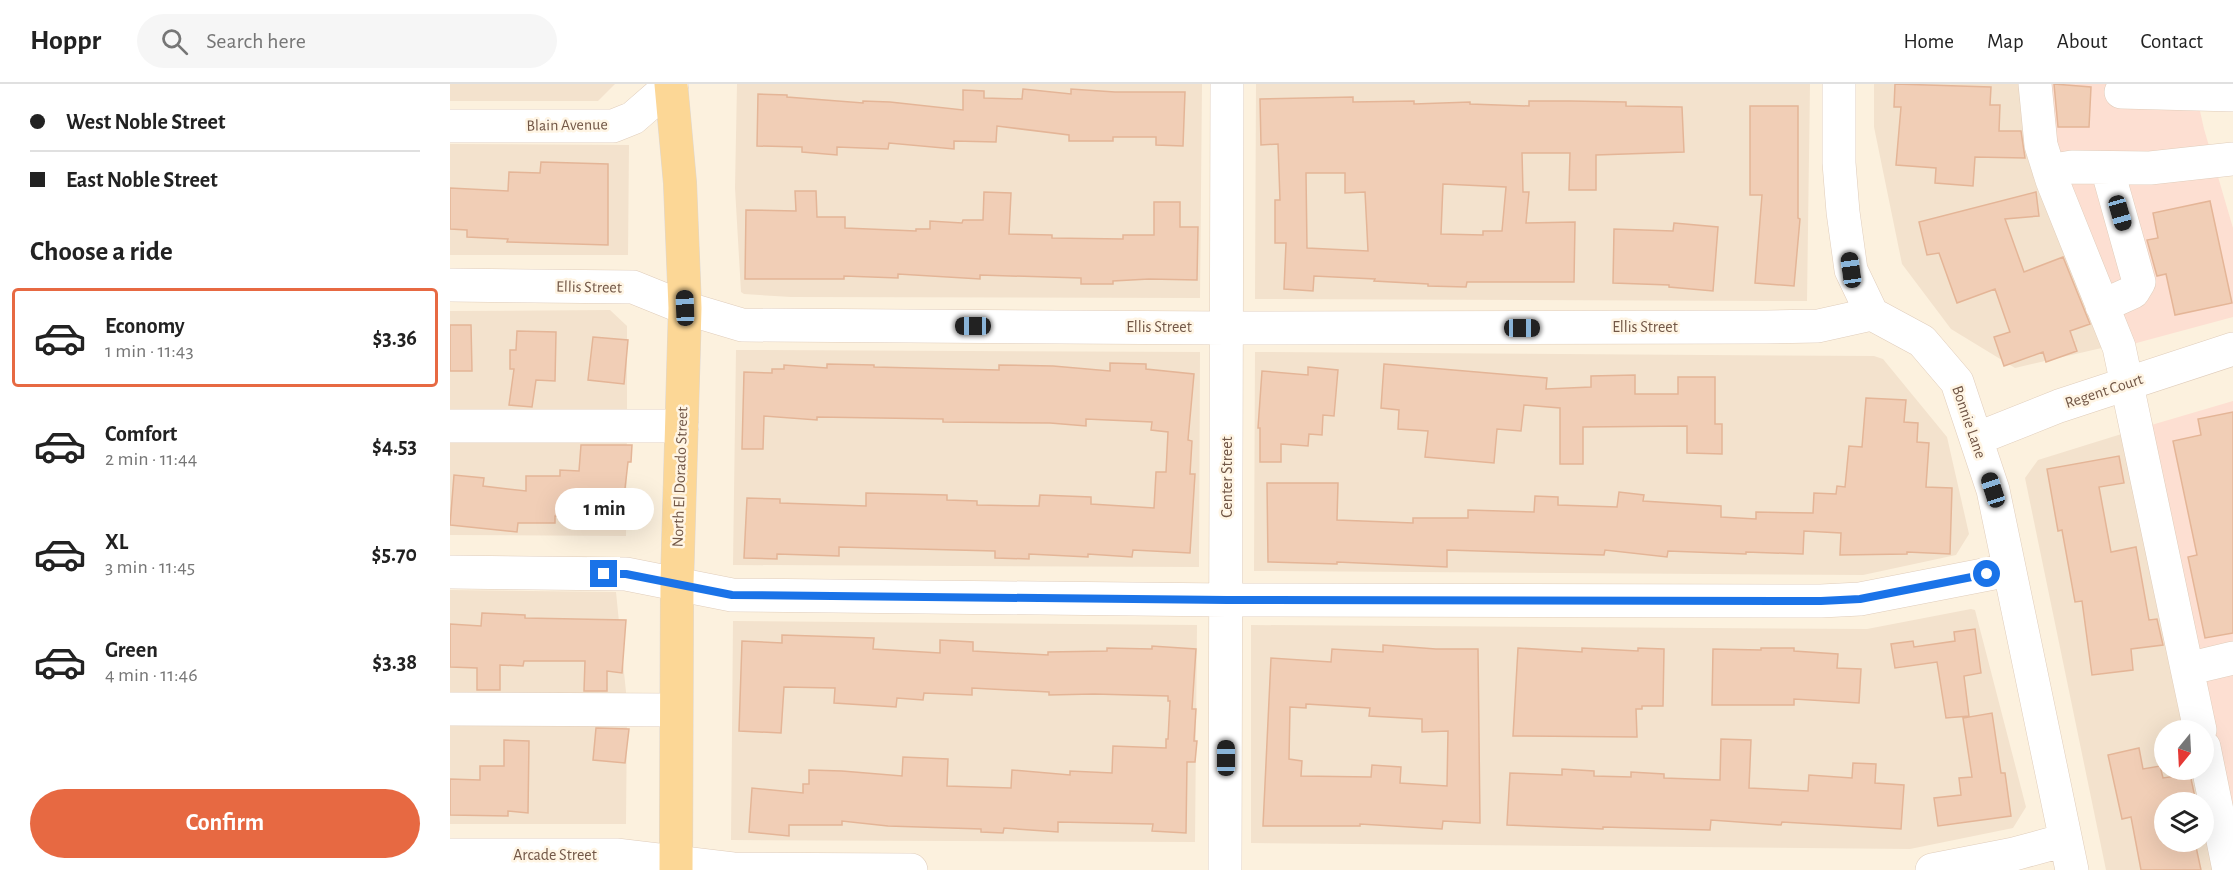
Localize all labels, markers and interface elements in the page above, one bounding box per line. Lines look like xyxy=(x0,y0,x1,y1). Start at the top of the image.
search box xyxy=(137,14,557,68)
icon: search xyxy=(158,25,191,58)
text: Hoppr xyxy=(30,27,101,55)
text: Search here xyxy=(206,30,306,52)
text: Home xyxy=(1903,31,1954,52)
text: Map xyxy=(1987,31,2024,52)
text: About xyxy=(2057,31,2107,52)
text: Contact xyxy=(2140,31,2203,52)
text: West Noble Street xyxy=(66,111,225,133)
street label: Blain Avenue xyxy=(526,116,608,134)
text: East Noble Street xyxy=(66,169,218,191)
car xyxy=(2106,193,2134,233)
text: Choose a ride xyxy=(30,238,173,265)
car xyxy=(1840,251,1862,289)
street label: Ellis Street xyxy=(556,278,622,296)
car xyxy=(675,290,695,326)
icon: car xyxy=(33,311,87,365)
text: Economy xyxy=(105,315,185,337)
car xyxy=(955,317,991,335)
street label: Ellis Street xyxy=(1126,319,1192,335)
car xyxy=(1504,319,1540,337)
street label: Ellis Street xyxy=(1612,319,1678,335)
text: $3.36 xyxy=(372,327,417,349)
text: 1 min · 11:43 xyxy=(105,341,194,361)
street label: Regent Court xyxy=(2063,371,2145,411)
street label: Bonnie Lane xyxy=(1949,384,1989,460)
street label: North El Dorado Street xyxy=(670,406,690,548)
icon: car xyxy=(33,419,87,473)
text: Comfort xyxy=(105,423,177,445)
text: $4.53 xyxy=(372,435,417,457)
street label: Center Street xyxy=(1219,436,1235,518)
text: 2 min · 11:44 xyxy=(105,449,197,469)
car xyxy=(1979,470,2007,510)
callout: 1 min xyxy=(554,487,654,529)
text: 1 min xyxy=(583,499,626,519)
icon: car xyxy=(33,527,87,581)
text: XL xyxy=(105,531,128,553)
text: $5.70 xyxy=(372,543,417,565)
text: 3 min · 11:45 xyxy=(105,557,195,577)
route end xyxy=(590,560,617,587)
route start xyxy=(1973,560,2000,587)
icon: car xyxy=(33,635,87,689)
text: Green xyxy=(105,639,158,661)
text: $3.38 xyxy=(372,651,417,673)
text: 4 min · 11:46 xyxy=(105,665,198,685)
north arrow xyxy=(2154,720,2214,780)
map controls xyxy=(2154,720,2214,852)
car xyxy=(1217,740,1235,776)
button: Confirm xyxy=(30,789,420,858)
button: layers xyxy=(2154,792,2214,852)
street label: Arcade Street xyxy=(513,847,597,863)

